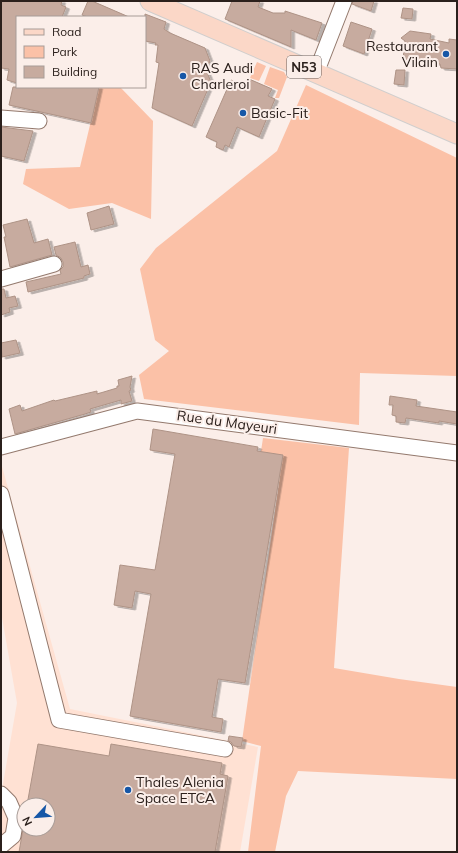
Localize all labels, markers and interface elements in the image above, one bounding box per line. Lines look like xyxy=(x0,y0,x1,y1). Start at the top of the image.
legend xyxy=(16,16,146,88)
text: Road xyxy=(52,24,81,39)
place label: Restaurant Vilain xyxy=(366,37,438,71)
text: Park xyxy=(52,44,78,59)
marker: Restaurant Vilain xyxy=(441,49,451,59)
road number: N53 xyxy=(287,56,321,78)
place label: RAS Audi Charleroi xyxy=(191,59,253,93)
text: Building xyxy=(52,64,97,79)
marker: RAS Audi Charleroi xyxy=(178,71,188,81)
place label: Basic-Fit xyxy=(251,104,308,122)
marker: Basic-Fit xyxy=(238,108,248,118)
street label: Rue du Mayeuri xyxy=(176,406,278,438)
place label: Thales Alenia Space ETCA xyxy=(136,773,224,807)
marker: Thales Alenia Space ETCA xyxy=(123,785,133,795)
north arrow xyxy=(16,797,56,837)
text: N xyxy=(19,815,35,828)

